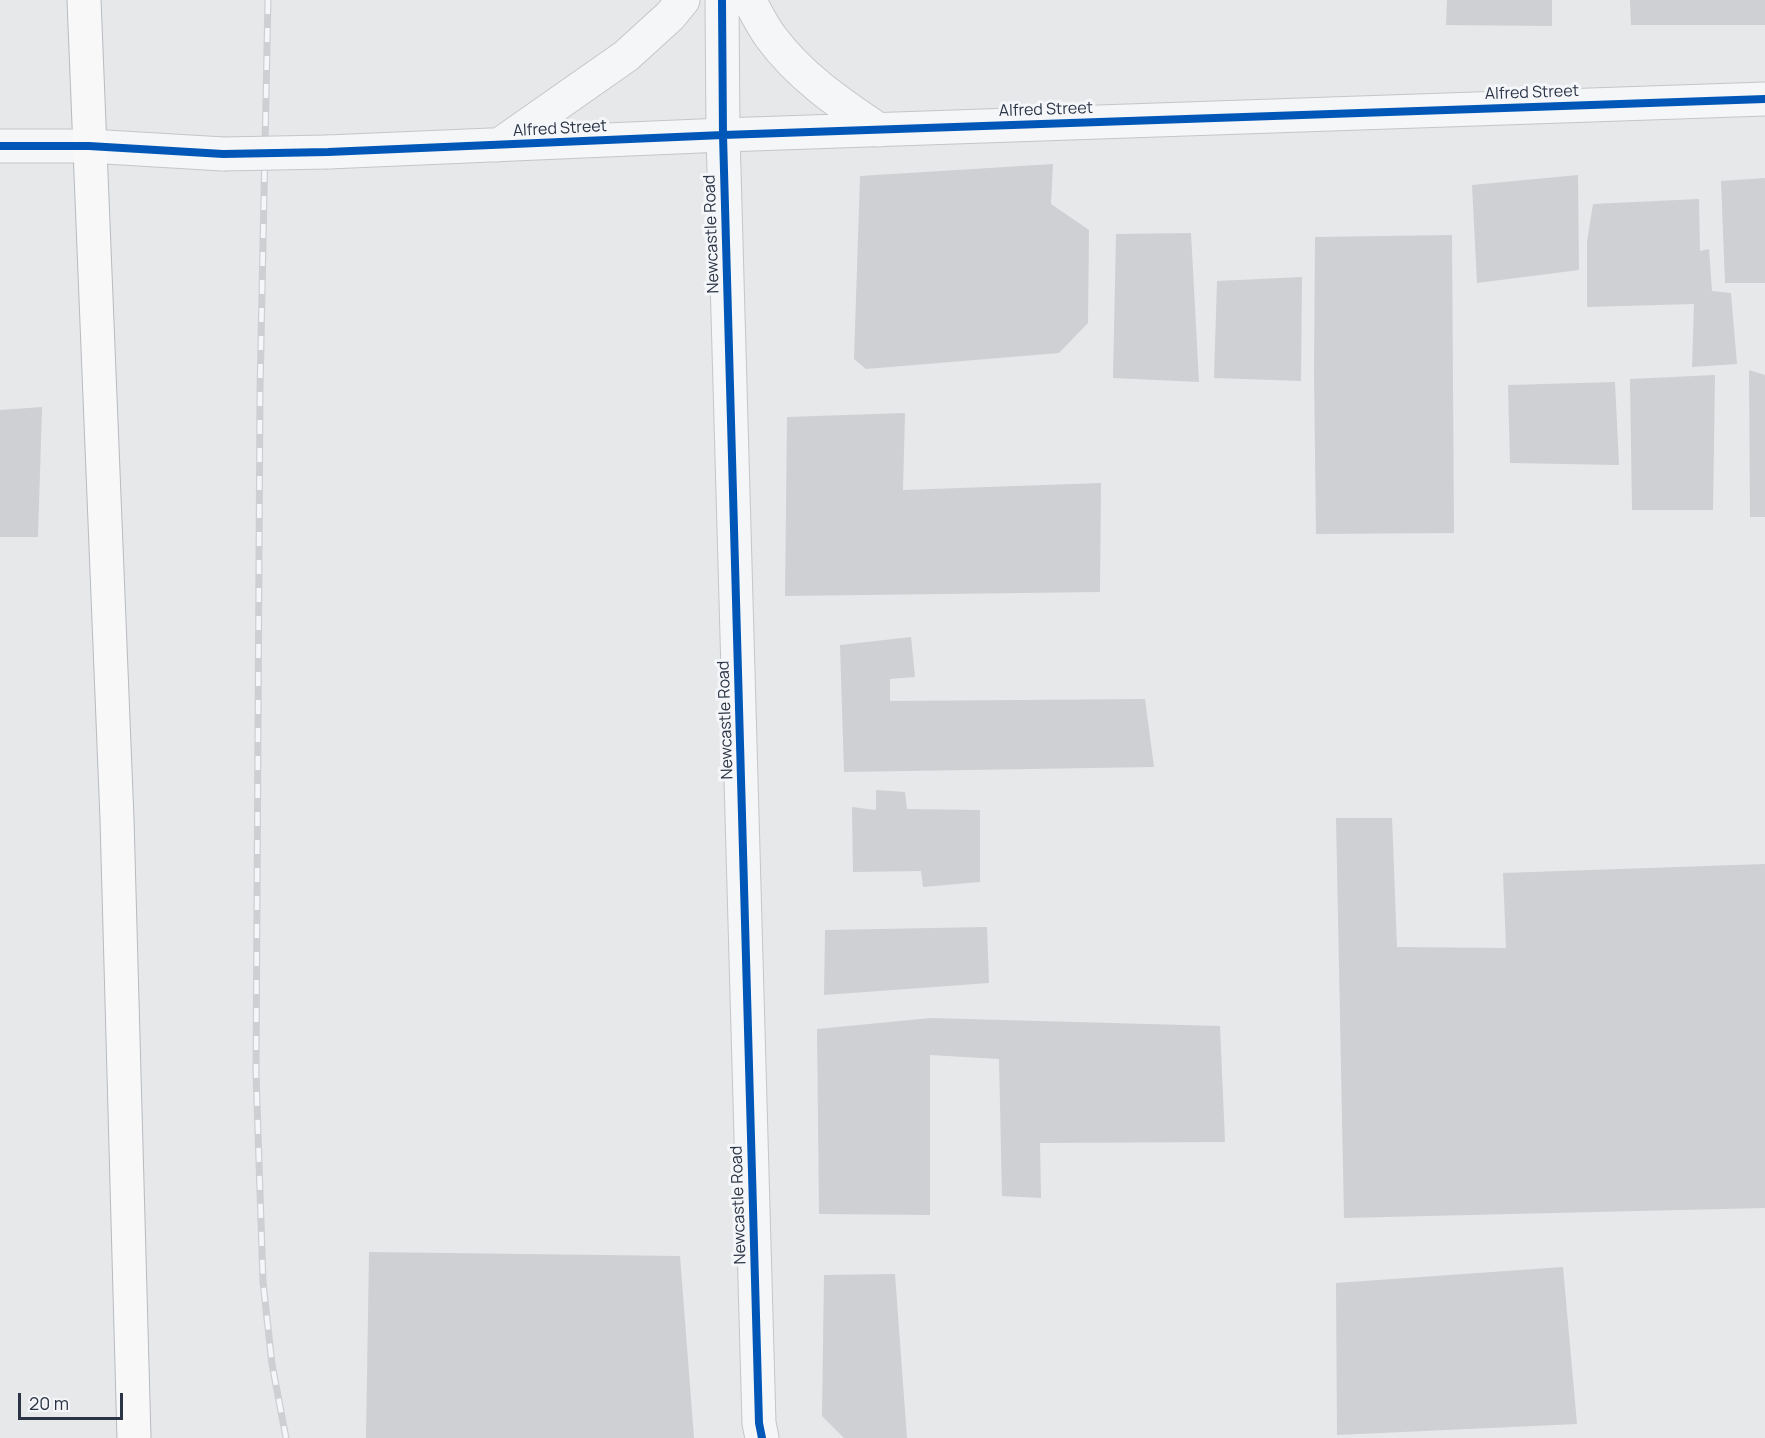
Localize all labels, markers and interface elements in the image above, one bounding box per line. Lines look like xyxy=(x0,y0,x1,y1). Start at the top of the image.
street label: Alfred Street xyxy=(1485,82,1579,104)
street label: Alfred Street xyxy=(999,99,1093,121)
street label: Alfred Street xyxy=(512,117,608,141)
street label: Newcastle Road xyxy=(700,174,724,294)
street label: Newcastle Road xyxy=(714,660,738,780)
street label: Newcastle Road xyxy=(727,1145,751,1265)
scale bar xyxy=(21,1381,126,1419)
text: 20 m xyxy=(29,1391,69,1415)

